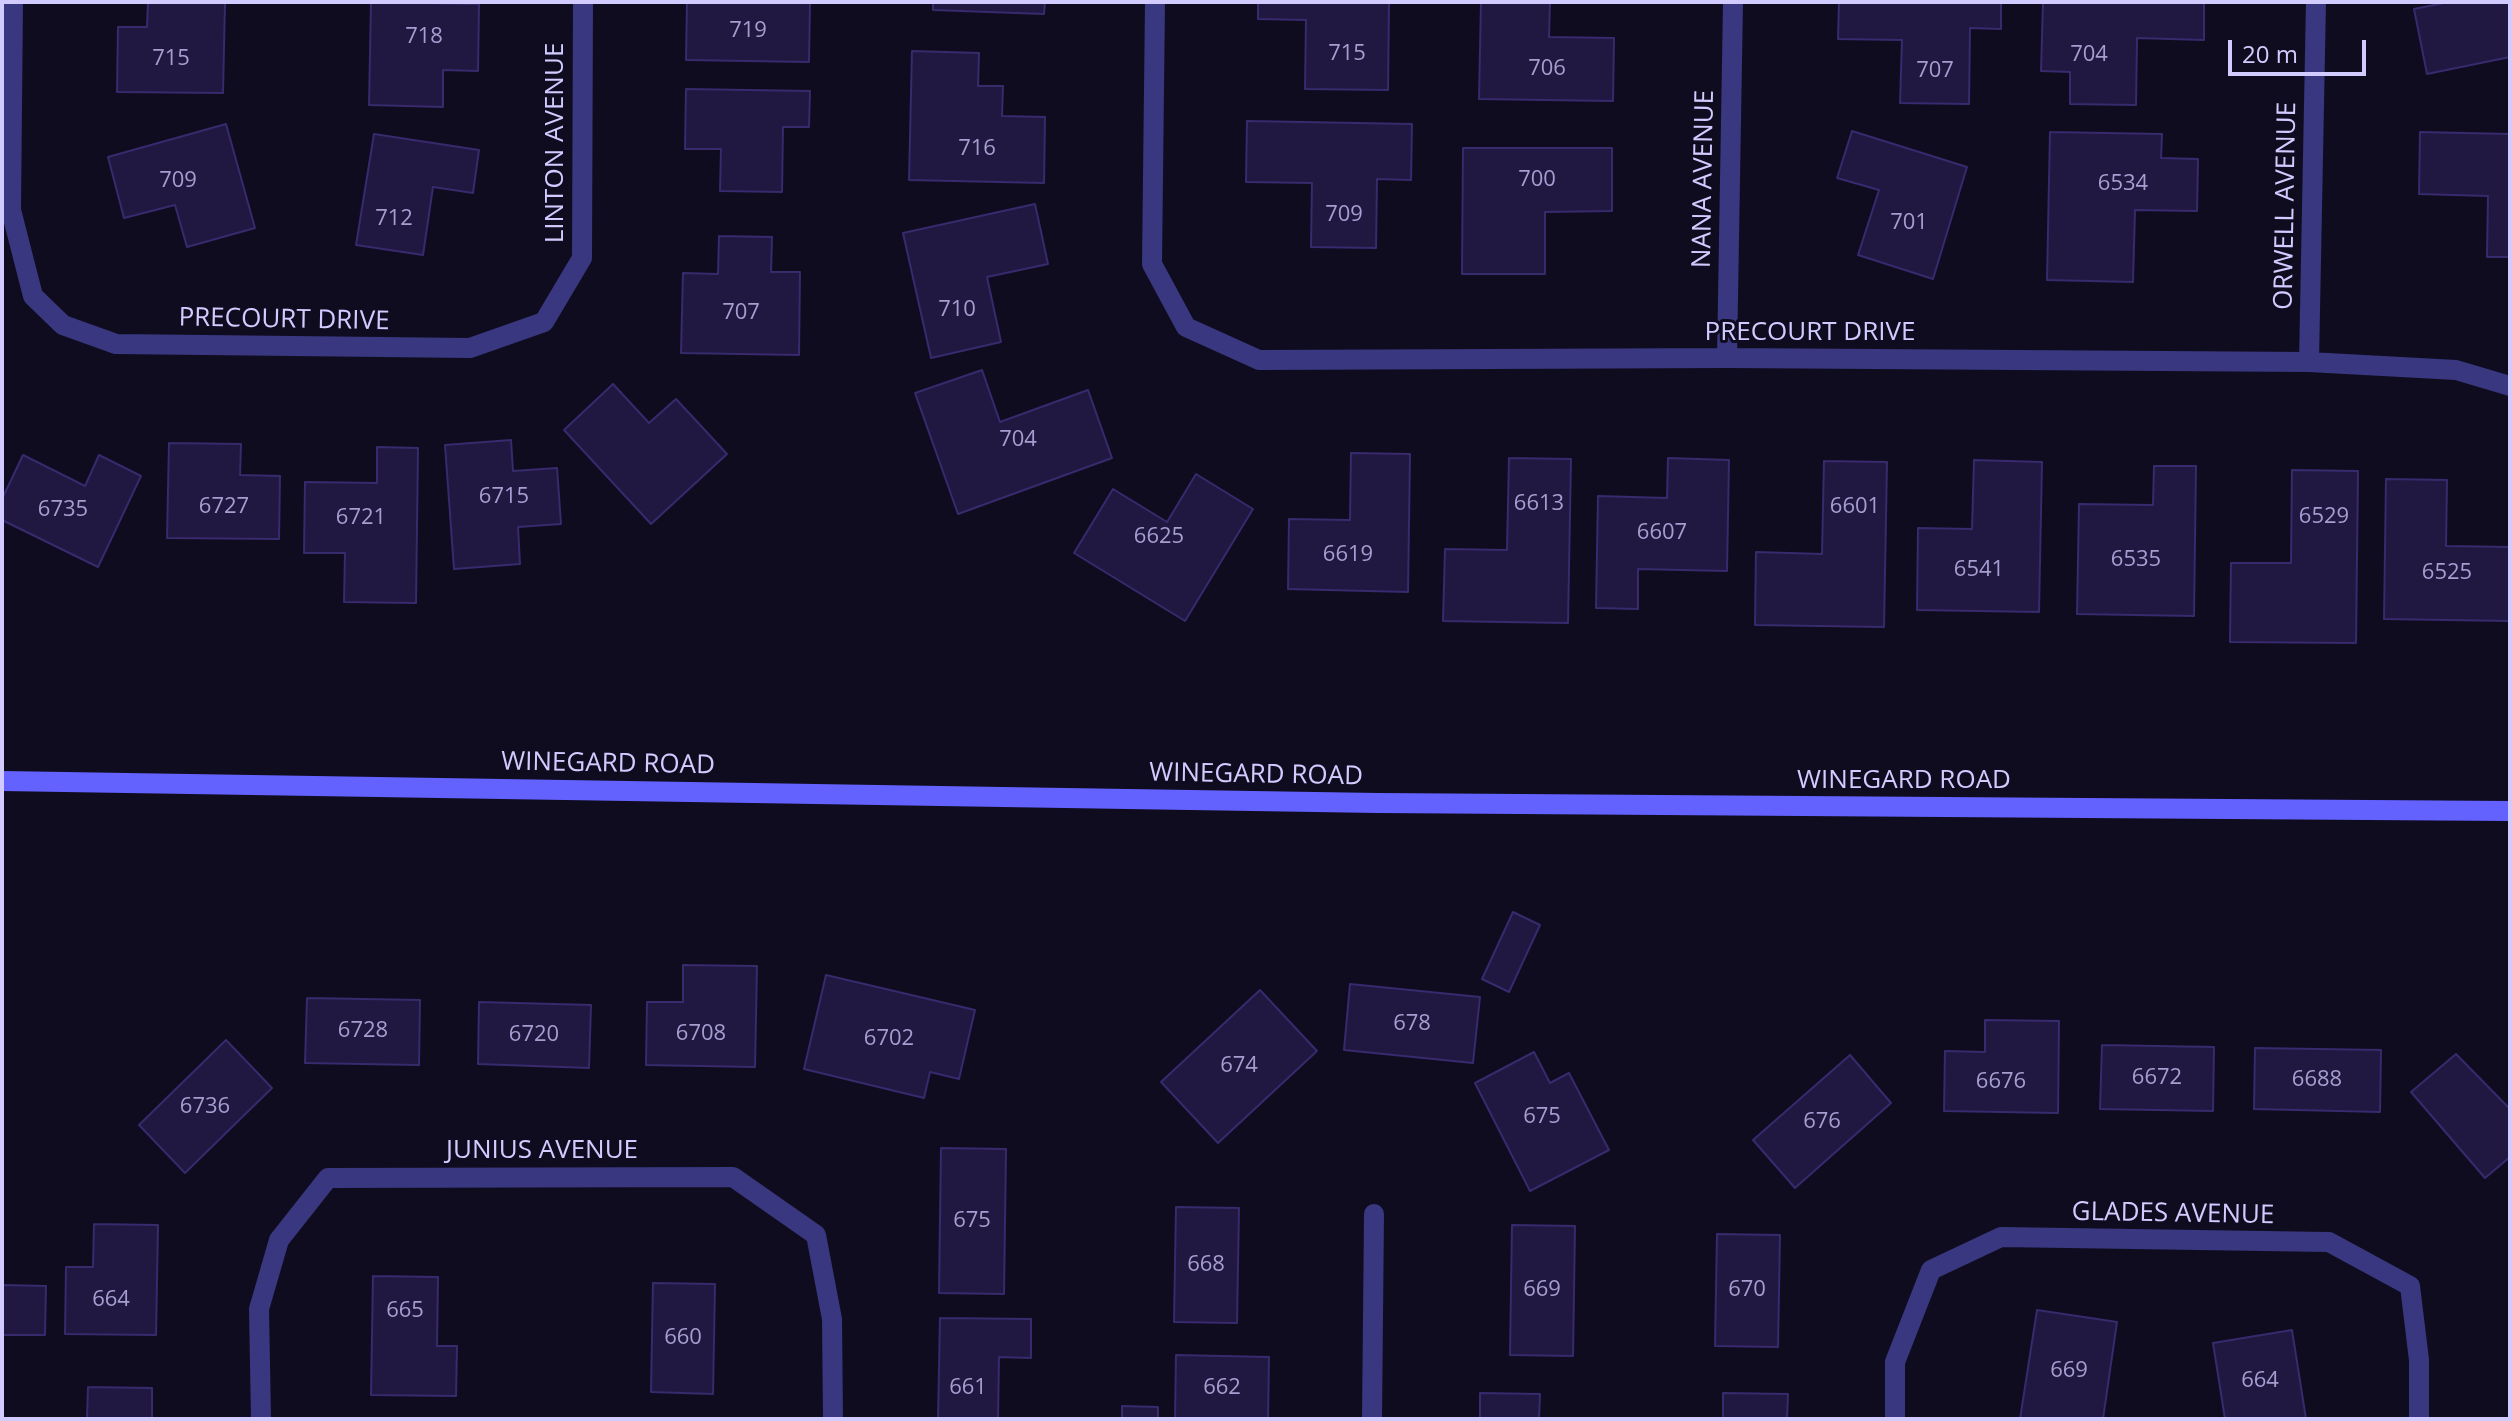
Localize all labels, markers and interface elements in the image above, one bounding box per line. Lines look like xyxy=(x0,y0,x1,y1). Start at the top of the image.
house number: 719 xyxy=(729,18,767,44)
house number: 718 xyxy=(405,24,443,50)
scale bar xyxy=(2232,24,2370,74)
text: 20 m xyxy=(2242,37,2298,70)
house number: 715 xyxy=(1328,41,1366,67)
house number: 704 xyxy=(2070,42,2108,68)
street label: LINTON AVENUE xyxy=(540,43,572,243)
house number: 715 xyxy=(152,46,190,72)
house number: 706 xyxy=(1528,56,1566,82)
house number: 707 xyxy=(1916,58,1954,84)
street label: NANA AVENUE xyxy=(1687,90,1721,268)
street label: ORWELL AVENUE xyxy=(2269,102,2303,310)
house number: 716 xyxy=(958,136,996,162)
house number: 700 xyxy=(1518,167,1556,193)
house number: 709 xyxy=(159,168,197,194)
house number: 6534 xyxy=(2098,171,2148,197)
house number: 709 xyxy=(1325,202,1363,228)
house number: 712 xyxy=(375,206,413,232)
house number: 701 xyxy=(1890,210,1928,236)
house number: 710 xyxy=(938,297,976,323)
house number: 707 xyxy=(722,300,760,326)
street label: PRECOURT DRIVE xyxy=(178,303,390,337)
street label: PRECOURT DRIVE xyxy=(1705,317,1915,349)
house number: 704 xyxy=(999,427,1037,453)
house number: 6715 xyxy=(479,484,529,510)
house number: 6613 xyxy=(1514,491,1564,517)
house number: 6727 xyxy=(199,494,249,520)
house number: 6601 xyxy=(1830,494,1880,520)
house number: 6735 xyxy=(38,497,88,523)
house number: 6529 xyxy=(2299,504,2349,530)
house number: 6721 xyxy=(336,505,386,531)
house number: 6607 xyxy=(1637,520,1687,546)
house number: 6625 xyxy=(1134,524,1184,550)
house number: 6619 xyxy=(1323,542,1373,568)
house number: 6535 xyxy=(2111,547,2161,573)
house number: 6541 xyxy=(1954,557,2004,583)
house number: 6525 xyxy=(2422,560,2472,586)
street label: WINEGARD ROAD xyxy=(501,747,715,781)
street label: WINEGARD ROAD xyxy=(1149,758,1363,792)
street label: WINEGARD ROAD xyxy=(1797,765,2011,797)
house number: 678 xyxy=(1393,1011,1431,1037)
house number: 6728 xyxy=(338,1018,388,1044)
house number: 6708 xyxy=(676,1021,726,1047)
house number: 6720 xyxy=(509,1022,559,1048)
house number: 6702 xyxy=(864,1026,914,1052)
house number: 674 xyxy=(1220,1053,1258,1079)
house number: 6672 xyxy=(2132,1065,2182,1091)
house number: 6688 xyxy=(2292,1067,2342,1093)
house number: 6676 xyxy=(1976,1069,2026,1095)
house number: 6736 xyxy=(180,1094,230,1120)
house number: 675 xyxy=(1523,1104,1561,1130)
house number: 676 xyxy=(1803,1109,1841,1135)
street label: JUNIUS AVENUE xyxy=(446,1135,638,1167)
street label: GLADES AVENUE xyxy=(2071,1197,2275,1231)
house number: 675 xyxy=(953,1208,991,1234)
house number: 668 xyxy=(1187,1252,1225,1278)
house number: 669 xyxy=(1523,1277,1561,1303)
house number: 670 xyxy=(1728,1277,1766,1303)
house number: 664 xyxy=(92,1287,130,1313)
house number: 665 xyxy=(386,1298,424,1324)
house number: 660 xyxy=(664,1325,702,1351)
house number: 669 xyxy=(2050,1358,2088,1384)
house number: 664 xyxy=(2241,1368,2279,1394)
house number: 661 xyxy=(949,1375,987,1401)
house number: 662 xyxy=(1203,1375,1241,1401)

